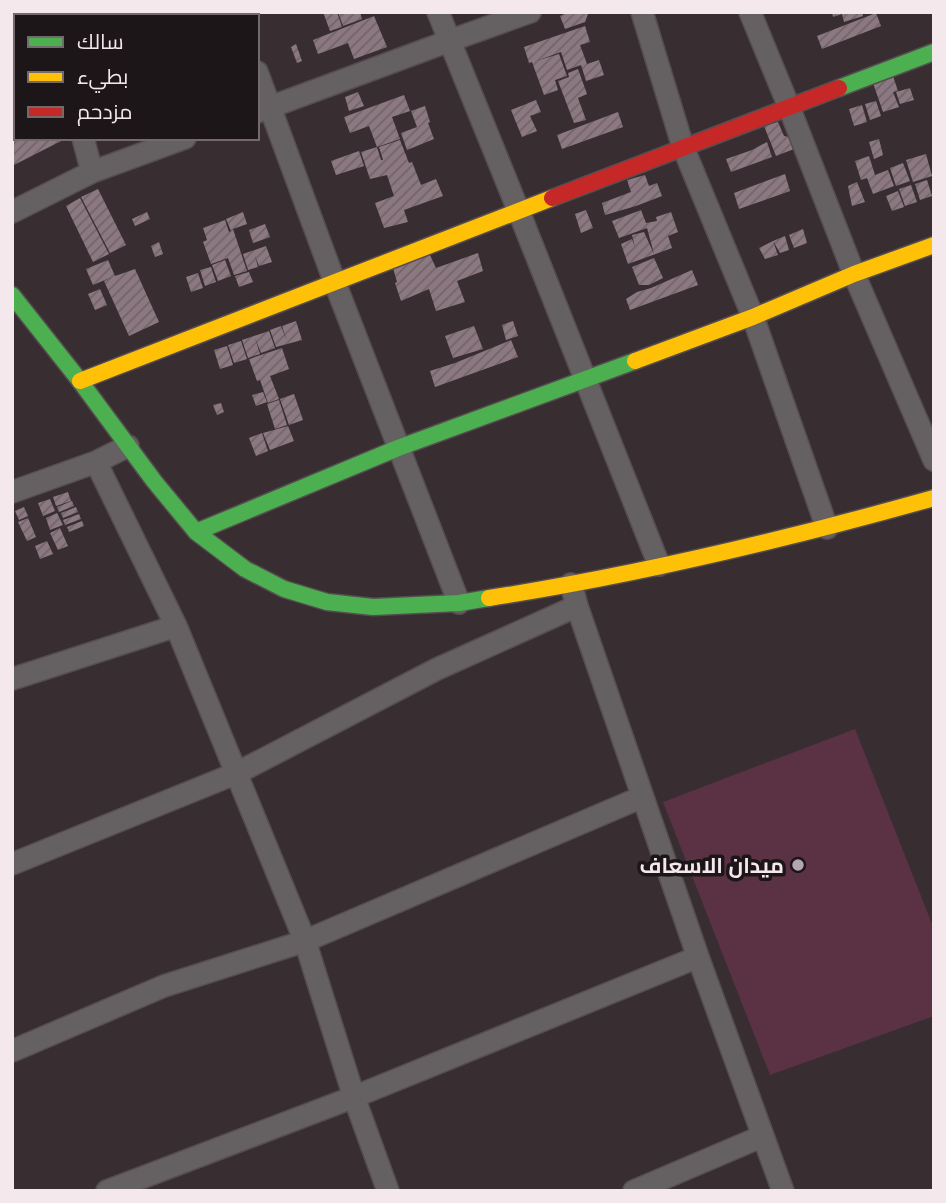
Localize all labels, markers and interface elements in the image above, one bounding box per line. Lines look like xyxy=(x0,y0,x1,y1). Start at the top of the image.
legend xyxy=(14,14,259,140)
text: سالك xyxy=(77,28,124,54)
text: بطيء xyxy=(77,63,128,93)
text: مزدحم xyxy=(77,98,132,126)
place label: ميدان الاسعاف xyxy=(639,852,784,878)
marker: ميدان الاسعاف xyxy=(790,857,806,873)

